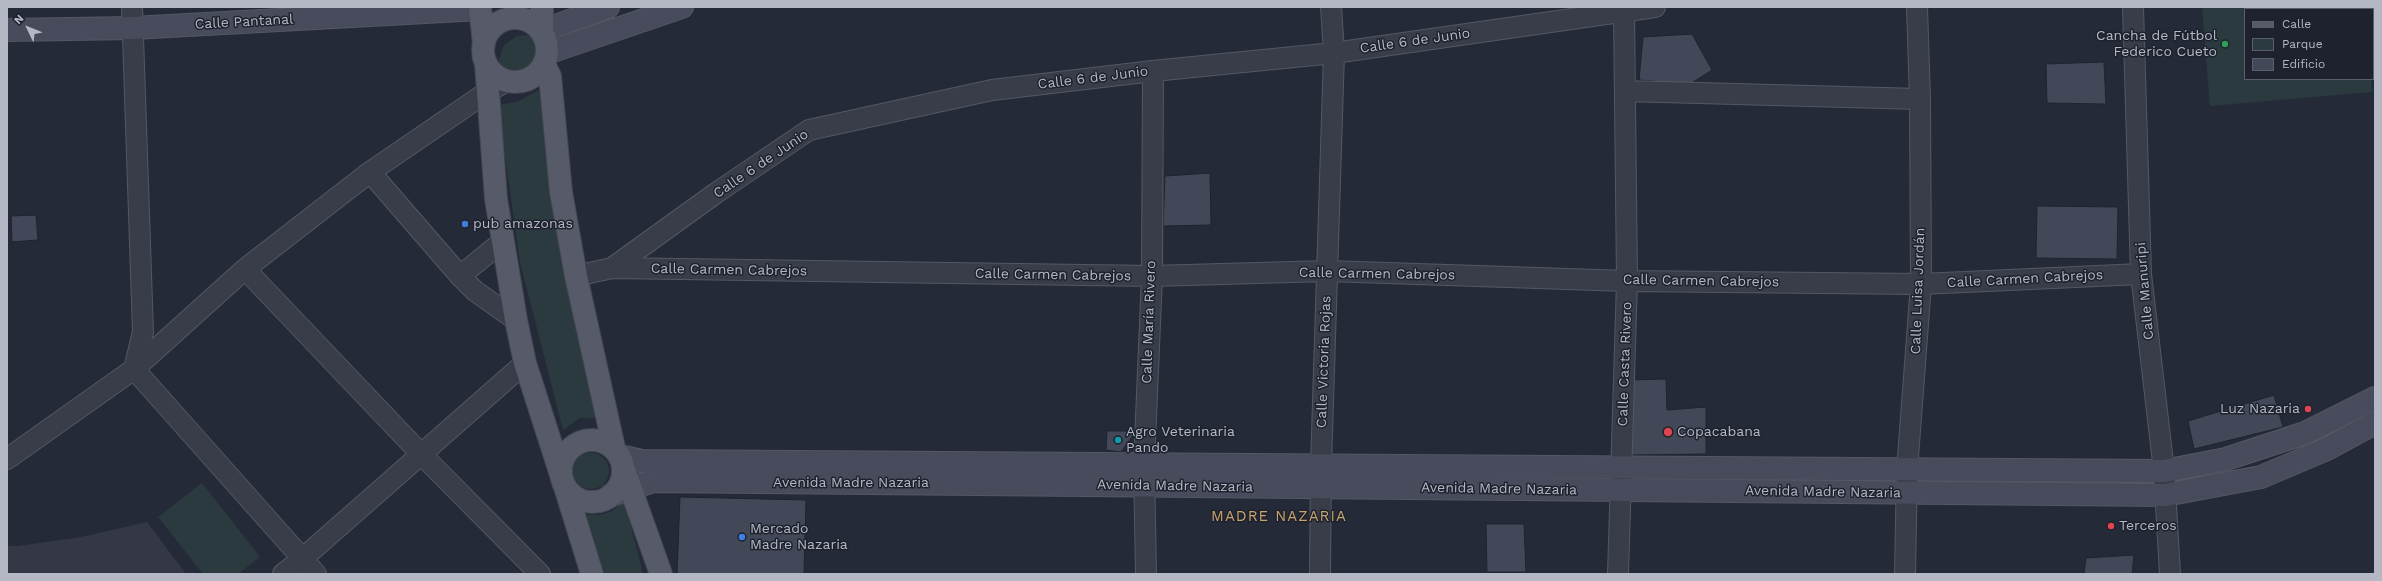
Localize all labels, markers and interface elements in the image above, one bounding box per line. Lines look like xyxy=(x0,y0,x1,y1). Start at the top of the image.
north arrow xyxy=(8,8,48,48)
legend xyxy=(2244,8,2374,80)
street label: Calle Pantanal xyxy=(194,11,294,33)
text: N xyxy=(11,12,26,27)
text: Calle xyxy=(2282,17,2311,31)
street label: Calle 6 de Junio xyxy=(1359,25,1471,57)
place label: Cancha de Fútbol Federico Cueto xyxy=(2096,28,2217,60)
text: Parque xyxy=(2282,37,2323,51)
marker: Cancha de Fútbol Federico Cueto xyxy=(2220,39,2230,49)
text: Edificio xyxy=(2282,57,2325,71)
street label: Calle 6 de Junio xyxy=(1037,63,1149,93)
street label: Calle 6 de Junio xyxy=(710,126,812,202)
place label: pub amazonas xyxy=(473,216,573,232)
marker: pub amazonas xyxy=(460,219,470,229)
street label: Calle Luisa Jordán xyxy=(1907,227,1929,355)
street label: Calle Manuripi xyxy=(2132,241,2158,341)
street label: Calle Carmen Cabrejos xyxy=(651,260,807,280)
street label: Calle María Rivero xyxy=(1138,260,1160,384)
street label: Calle Carmen Cabrejos xyxy=(1299,264,1455,284)
street label: Calle Carmen Cabrejos xyxy=(975,265,1131,285)
street label: Calle Carmen Cabrejos xyxy=(1946,267,2104,291)
street label: Calle Carmen Cabrejos xyxy=(1623,271,1779,291)
street label: Calle Victoria Rojas xyxy=(1313,296,1335,428)
street label: Calle Casta Rivero xyxy=(1614,301,1636,427)
place label: Luz Nazaria xyxy=(2220,401,2300,417)
marker: Luz Nazaria xyxy=(2303,404,2313,414)
place label: Agro Veterinaria Pando xyxy=(1126,424,1235,456)
place label: Copacabana xyxy=(1677,424,1761,440)
marker: Copacabana xyxy=(1662,426,1674,438)
marker: Agro Veterinaria Pando xyxy=(1113,435,1123,445)
street label: Avenida Madre Nazaria xyxy=(773,475,929,491)
street label: Avenida Madre Nazaria xyxy=(1097,476,1253,496)
street label: Avenida Madre Nazaria xyxy=(1421,479,1577,499)
street label: Avenida Madre Nazaria xyxy=(1745,482,1901,502)
district label: MADRE NAZARIA xyxy=(1211,508,1347,526)
place label: Terceros xyxy=(2119,518,2177,534)
place label: Mercado Madre Nazaria xyxy=(750,521,848,554)
marker: Terceros xyxy=(2106,521,2116,531)
marker: Mercado Madre Nazaria xyxy=(737,532,747,542)

